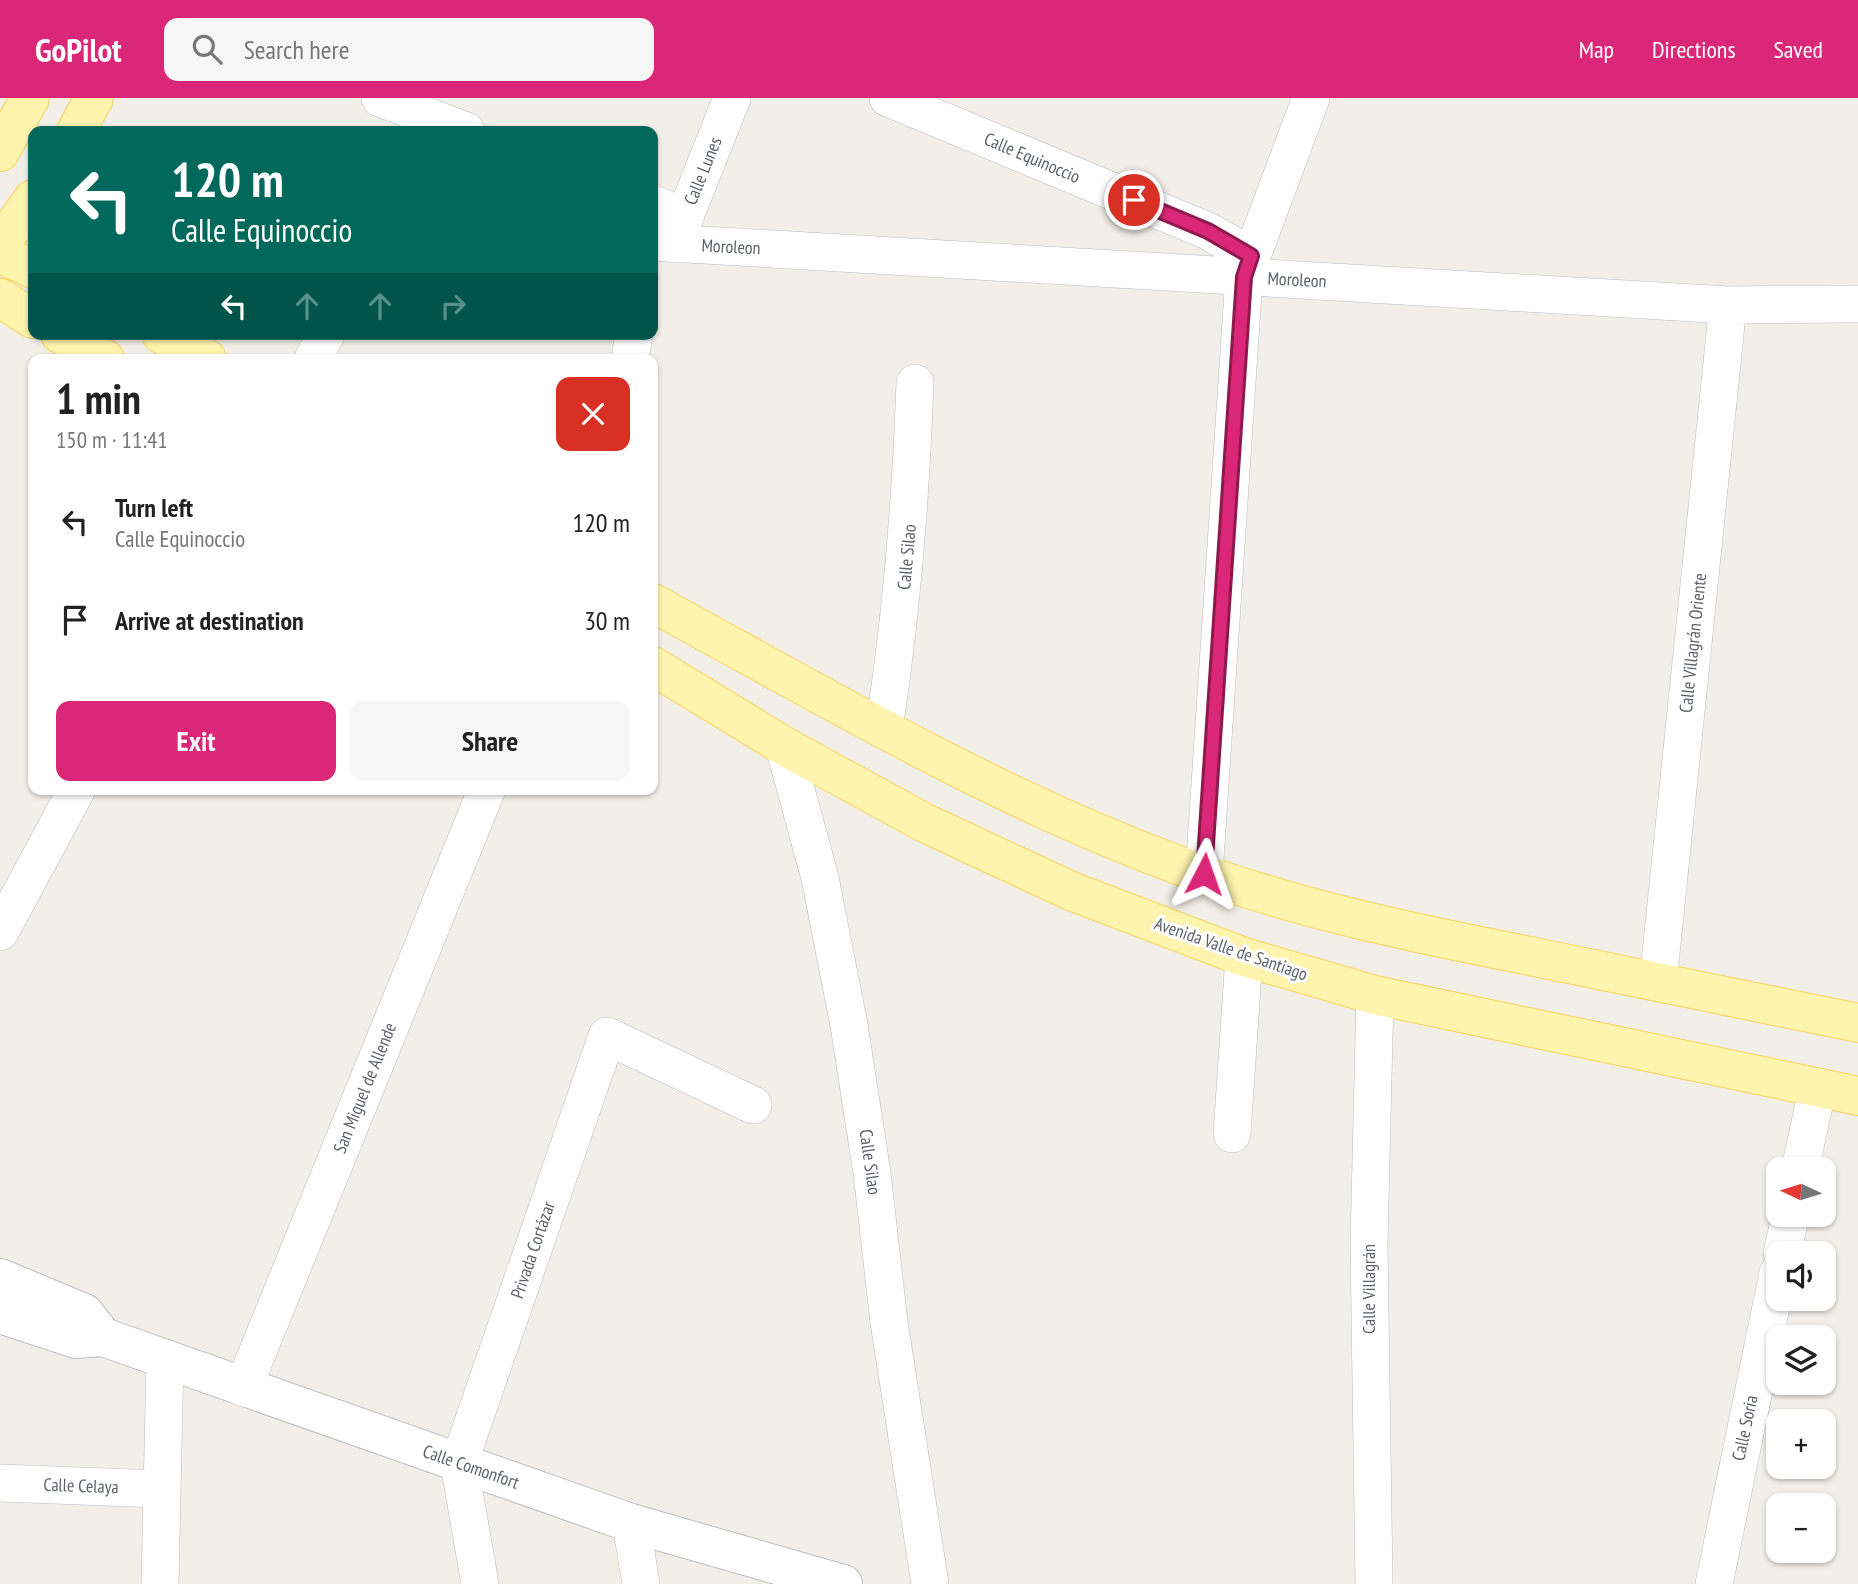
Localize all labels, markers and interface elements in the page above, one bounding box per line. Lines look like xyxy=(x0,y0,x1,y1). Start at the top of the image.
search box xyxy=(164,18,654,81)
text: GoPilot xyxy=(35,28,122,71)
icon: search xyxy=(188,30,226,68)
text: Search here xyxy=(244,33,349,66)
text: Map xyxy=(1579,34,1614,65)
text: Directions xyxy=(1652,34,1736,65)
text: Saved xyxy=(1774,34,1823,65)
street label: Calle Equinoccio xyxy=(981,127,1084,188)
street label: Calle Lunes xyxy=(679,133,727,208)
text: 120 m xyxy=(171,147,284,211)
icon: left xyxy=(56,154,147,245)
pin xyxy=(1104,170,1164,230)
icon: arrive xyxy=(1115,181,1153,219)
text: Calle Equinoccio xyxy=(171,209,352,251)
street label: Moroleon xyxy=(701,233,761,260)
street label: Moroleon xyxy=(1267,266,1327,293)
icon: left xyxy=(215,287,253,325)
icon: ahead xyxy=(288,287,326,325)
icon: ahead xyxy=(361,287,399,325)
icon: right xyxy=(434,287,472,325)
text: 1 min xyxy=(56,371,141,426)
button: close xyxy=(556,377,630,451)
text: 150 m · 11:41 xyxy=(56,425,168,454)
text: Turn left xyxy=(115,491,193,524)
icon: left xyxy=(56,503,94,541)
text: 120 m xyxy=(572,506,630,539)
street label: Calle Silao xyxy=(892,523,921,591)
text: Calle Equinoccio xyxy=(115,524,245,553)
street label: Calle Villagrán Oriente xyxy=(1674,572,1711,714)
icon: arrive xyxy=(56,601,94,639)
text: Arrive at destination xyxy=(115,604,304,637)
text: 30 m xyxy=(584,604,630,637)
button: Exit xyxy=(56,701,336,781)
button: Share xyxy=(350,701,630,781)
position arrow xyxy=(1167,837,1241,911)
street label: Avenida Valle de Santiago xyxy=(1152,912,1311,986)
street label: San Miguel de Allende xyxy=(328,1019,401,1157)
street label: Calle Silao xyxy=(855,1128,886,1196)
north arrow xyxy=(1766,1157,1836,1227)
map controls xyxy=(1766,1157,1836,1563)
street label: Privada Cortázar xyxy=(505,1198,560,1301)
button: sound xyxy=(1766,1241,1836,1311)
street label: Calle Villagrán xyxy=(1357,1244,1380,1334)
button: layers xyxy=(1766,1325,1836,1395)
street label: Calle Soria xyxy=(1726,1393,1763,1463)
button: + xyxy=(1766,1409,1836,1479)
street label: Calle Comonfort xyxy=(420,1439,522,1494)
street label: Calle Celaya xyxy=(43,1473,119,1498)
button: − xyxy=(1766,1493,1836,1563)

